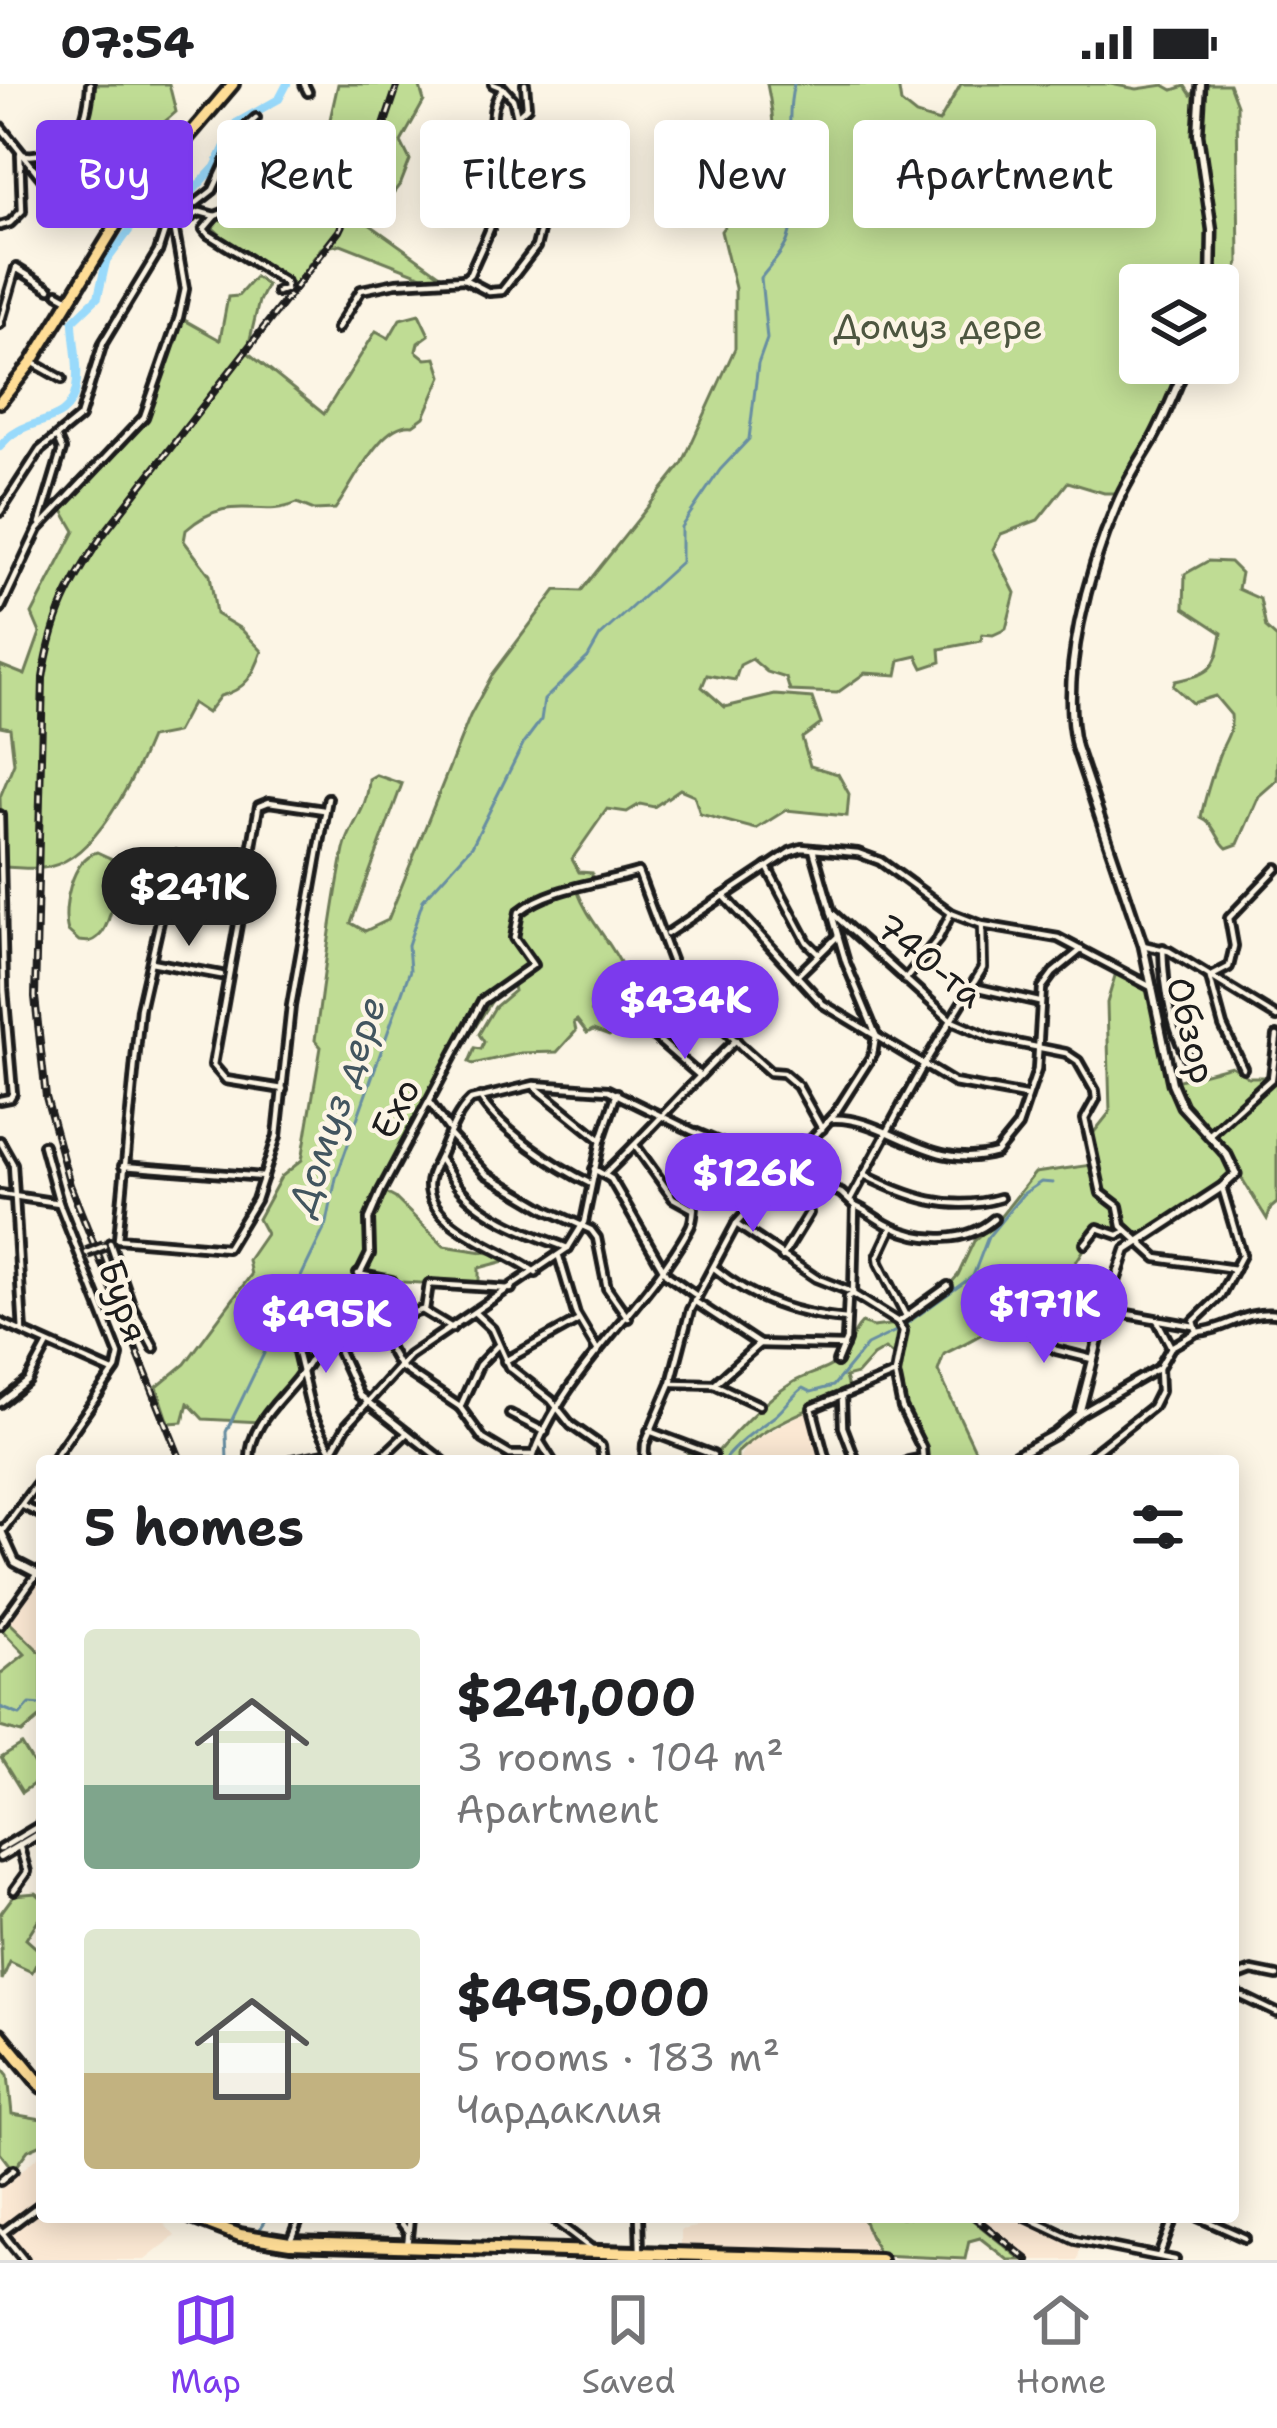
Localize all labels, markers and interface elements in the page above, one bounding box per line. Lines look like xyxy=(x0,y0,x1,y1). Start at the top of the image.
text: 07:54 xyxy=(60,12,194,72)
chip: Buy xyxy=(36,120,193,228)
chip: Rent xyxy=(217,120,396,228)
chip: Filters xyxy=(420,120,630,228)
chip: New xyxy=(654,120,829,228)
chip: Apartment xyxy=(853,120,1156,228)
map controls xyxy=(1119,264,1239,384)
button: layers xyxy=(1119,264,1239,384)
park label: Домуз дере xyxy=(833,302,1043,351)
pin: $241K xyxy=(105,847,273,949)
text: $241K xyxy=(129,860,249,912)
street label: 740-та xyxy=(866,902,994,1019)
pin: $434K xyxy=(601,960,769,1062)
street label: Обзор xyxy=(1155,972,1228,1088)
text: $434K xyxy=(619,973,751,1025)
water label: Домуз дере xyxy=(274,989,398,1223)
street label: Ехо xyxy=(359,1069,432,1147)
pin: $126K xyxy=(669,1133,837,1235)
text: $126K xyxy=(692,1146,814,1198)
street label: Буря xyxy=(87,1253,160,1349)
pin: $171K xyxy=(960,1264,1128,1366)
pin: $495K xyxy=(242,1274,410,1376)
text: $171K xyxy=(988,1277,1100,1329)
text: $495K xyxy=(260,1287,392,1339)
text: 5 homes xyxy=(84,1493,304,1561)
icon: filters xyxy=(1125,1494,1191,1560)
text: $241,000 xyxy=(456,1663,696,1731)
icon: home xyxy=(180,1677,324,1821)
text: 3 rooms · 104 m² xyxy=(456,1731,784,1783)
text: Apartment xyxy=(456,1783,659,1835)
text: $495,000 xyxy=(456,1963,710,2031)
icon: home xyxy=(180,1977,324,2121)
text: 5 rooms · 183 m² xyxy=(456,2031,780,2083)
text: Чардаклия xyxy=(456,2083,663,2135)
tab: Map xyxy=(170,2287,241,2404)
tab: Saved xyxy=(582,2287,675,2404)
tab: Home xyxy=(1016,2287,1107,2404)

